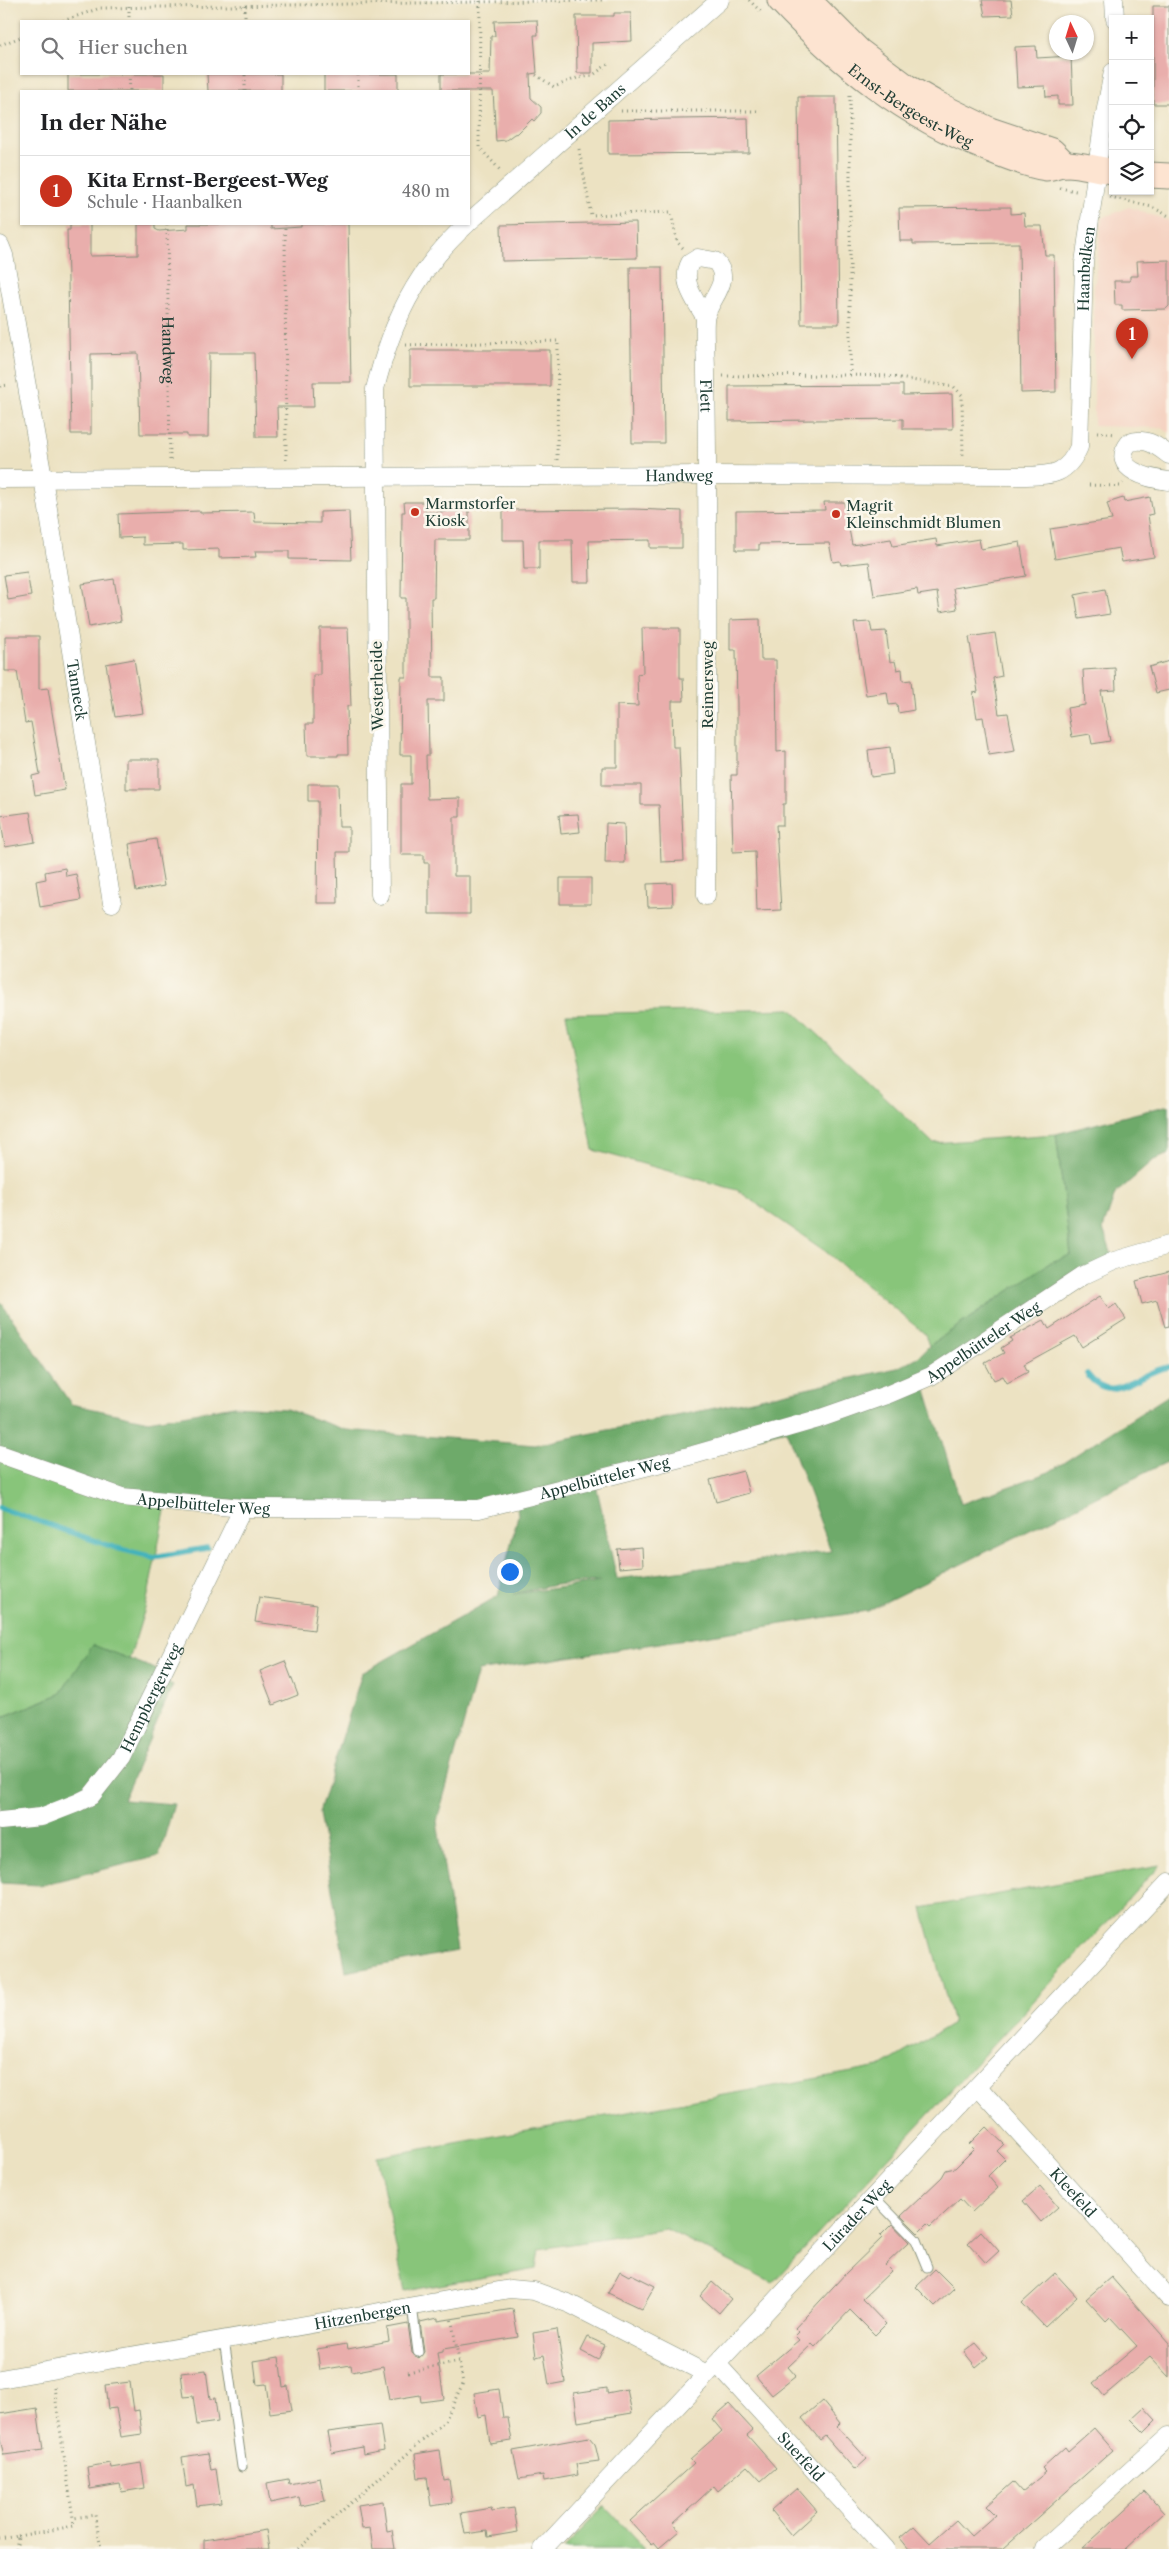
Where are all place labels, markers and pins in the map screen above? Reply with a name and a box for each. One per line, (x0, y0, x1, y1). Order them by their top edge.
pin: 1 (1116, 318, 1148, 359)
place label: Marmstorfer Kiosk (425, 494, 516, 530)
place label: Magrit Kleinschmidt Blumen (846, 496, 1002, 532)
marker: Marmstorfer Kiosk (409, 506, 421, 518)
marker: Magrit Kleinschmidt Blumen (830, 508, 842, 520)

